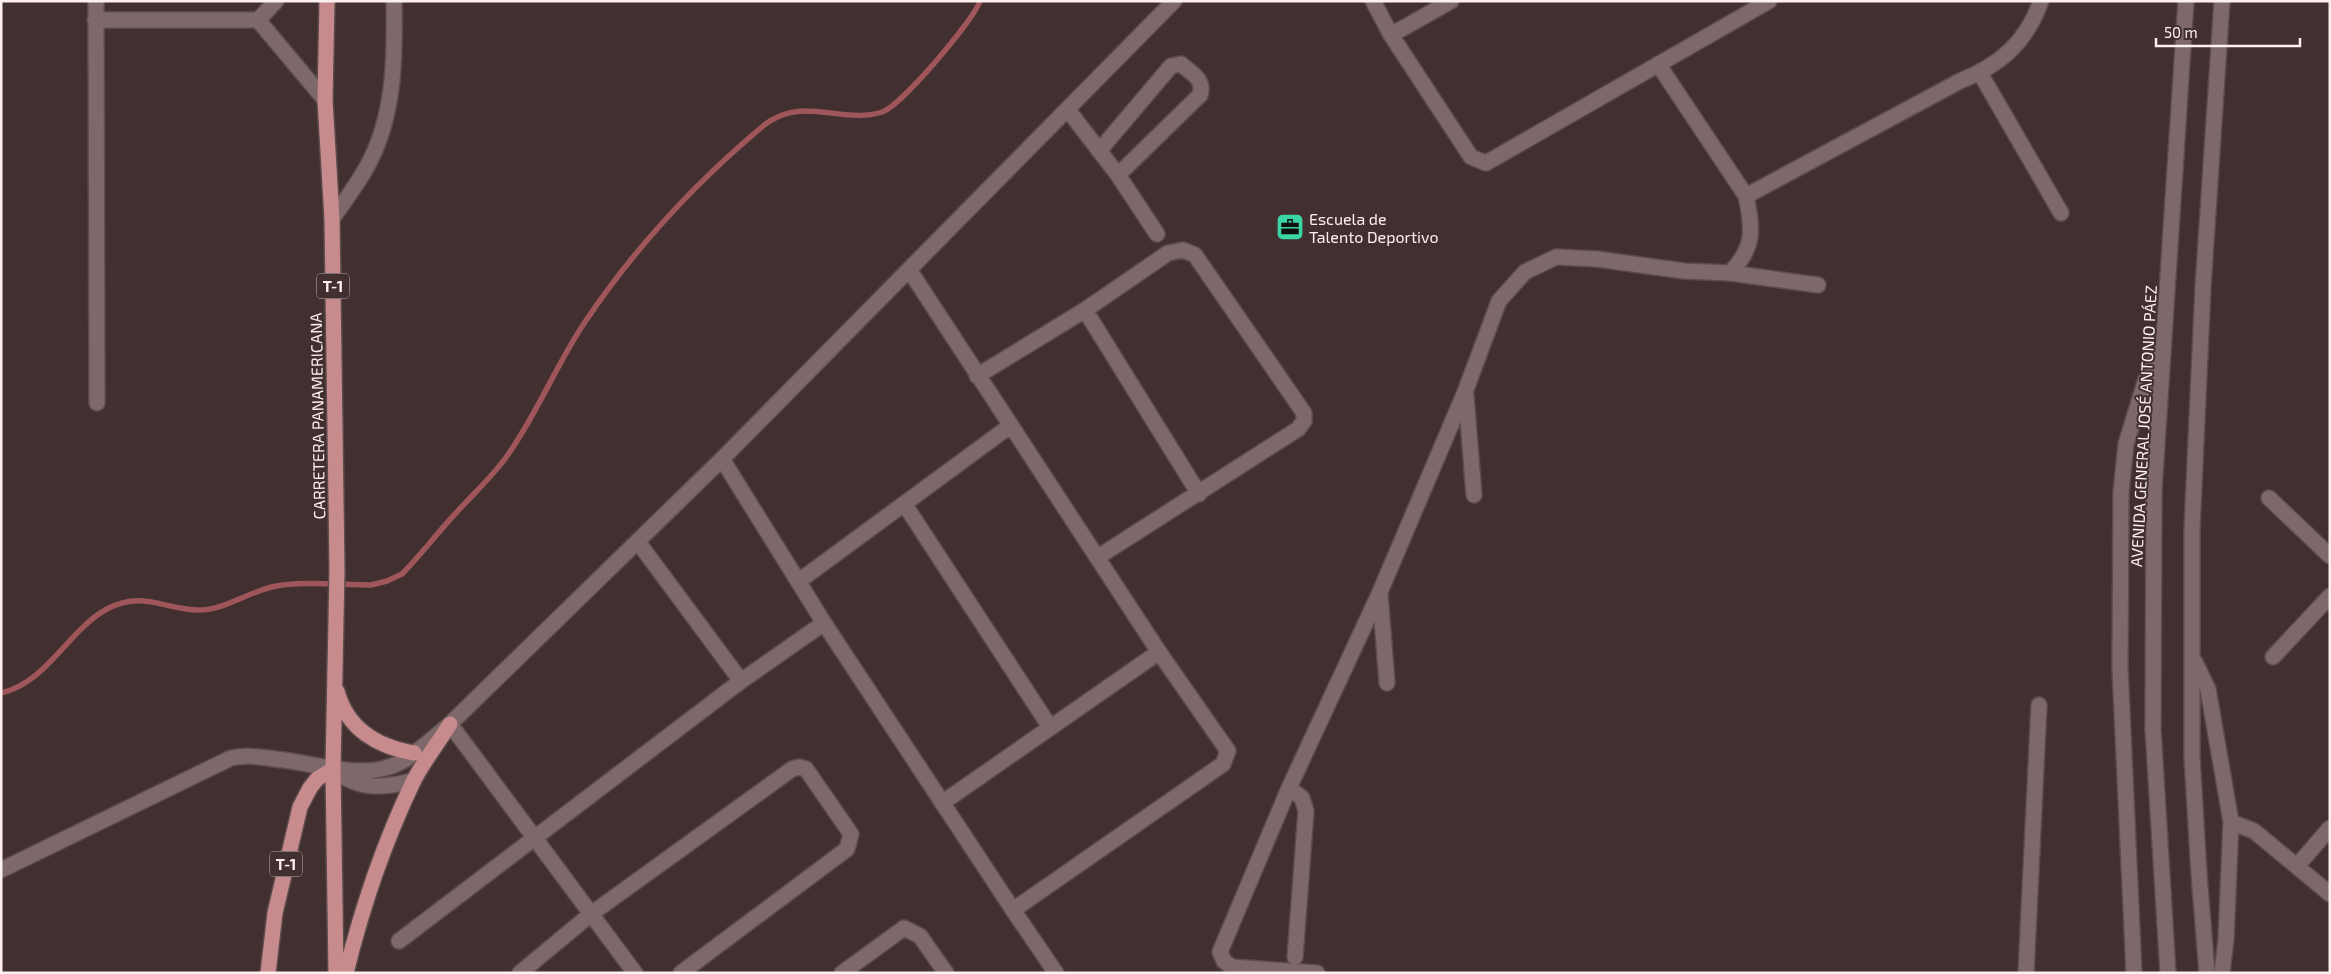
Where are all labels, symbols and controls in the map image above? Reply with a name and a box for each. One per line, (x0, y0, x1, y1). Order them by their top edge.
scale bar (2156, 15, 2300, 47)
text: 50 m (2164, 23, 2198, 41)
place label: Escuela de Talento Deportivo (1309, 209, 1439, 246)
office icon: Escuela de Talento Deportivo (1275, 212, 1305, 242)
road number: T-1 (317, 274, 349, 298)
street label: AVENIDA GENERAL JOSÉ ANTONIO PÁEZ (2126, 285, 2160, 567)
street label: CARRETERA PANAMERICANA (306, 313, 328, 519)
road number: T-1 (270, 852, 302, 876)

